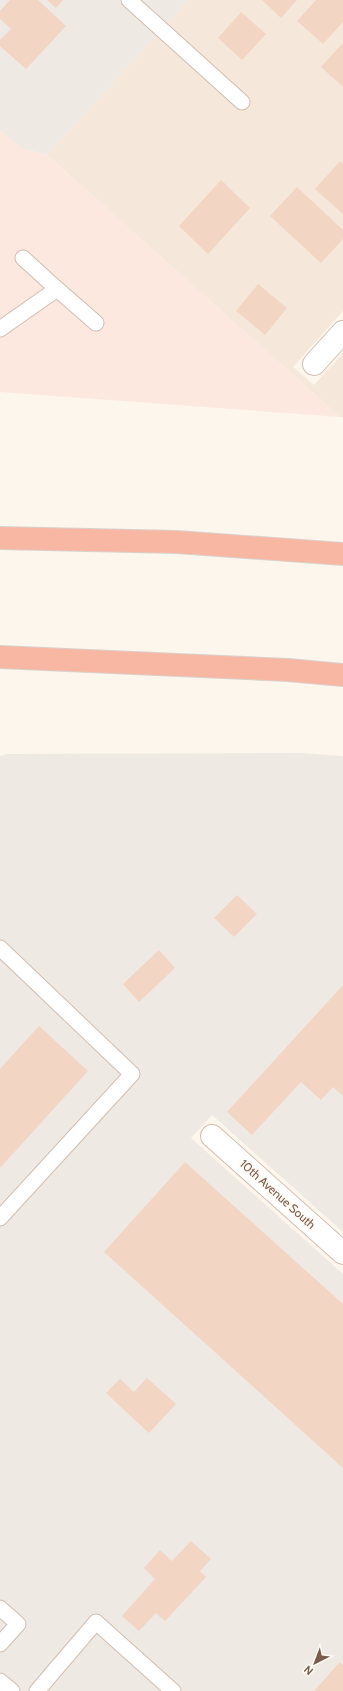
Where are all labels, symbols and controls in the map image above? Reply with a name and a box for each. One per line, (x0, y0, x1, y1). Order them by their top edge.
street label: 10th Avenue South (237, 1156, 319, 1232)
north arrow (295, 1643, 335, 1683)
text: N (301, 1663, 316, 1678)

